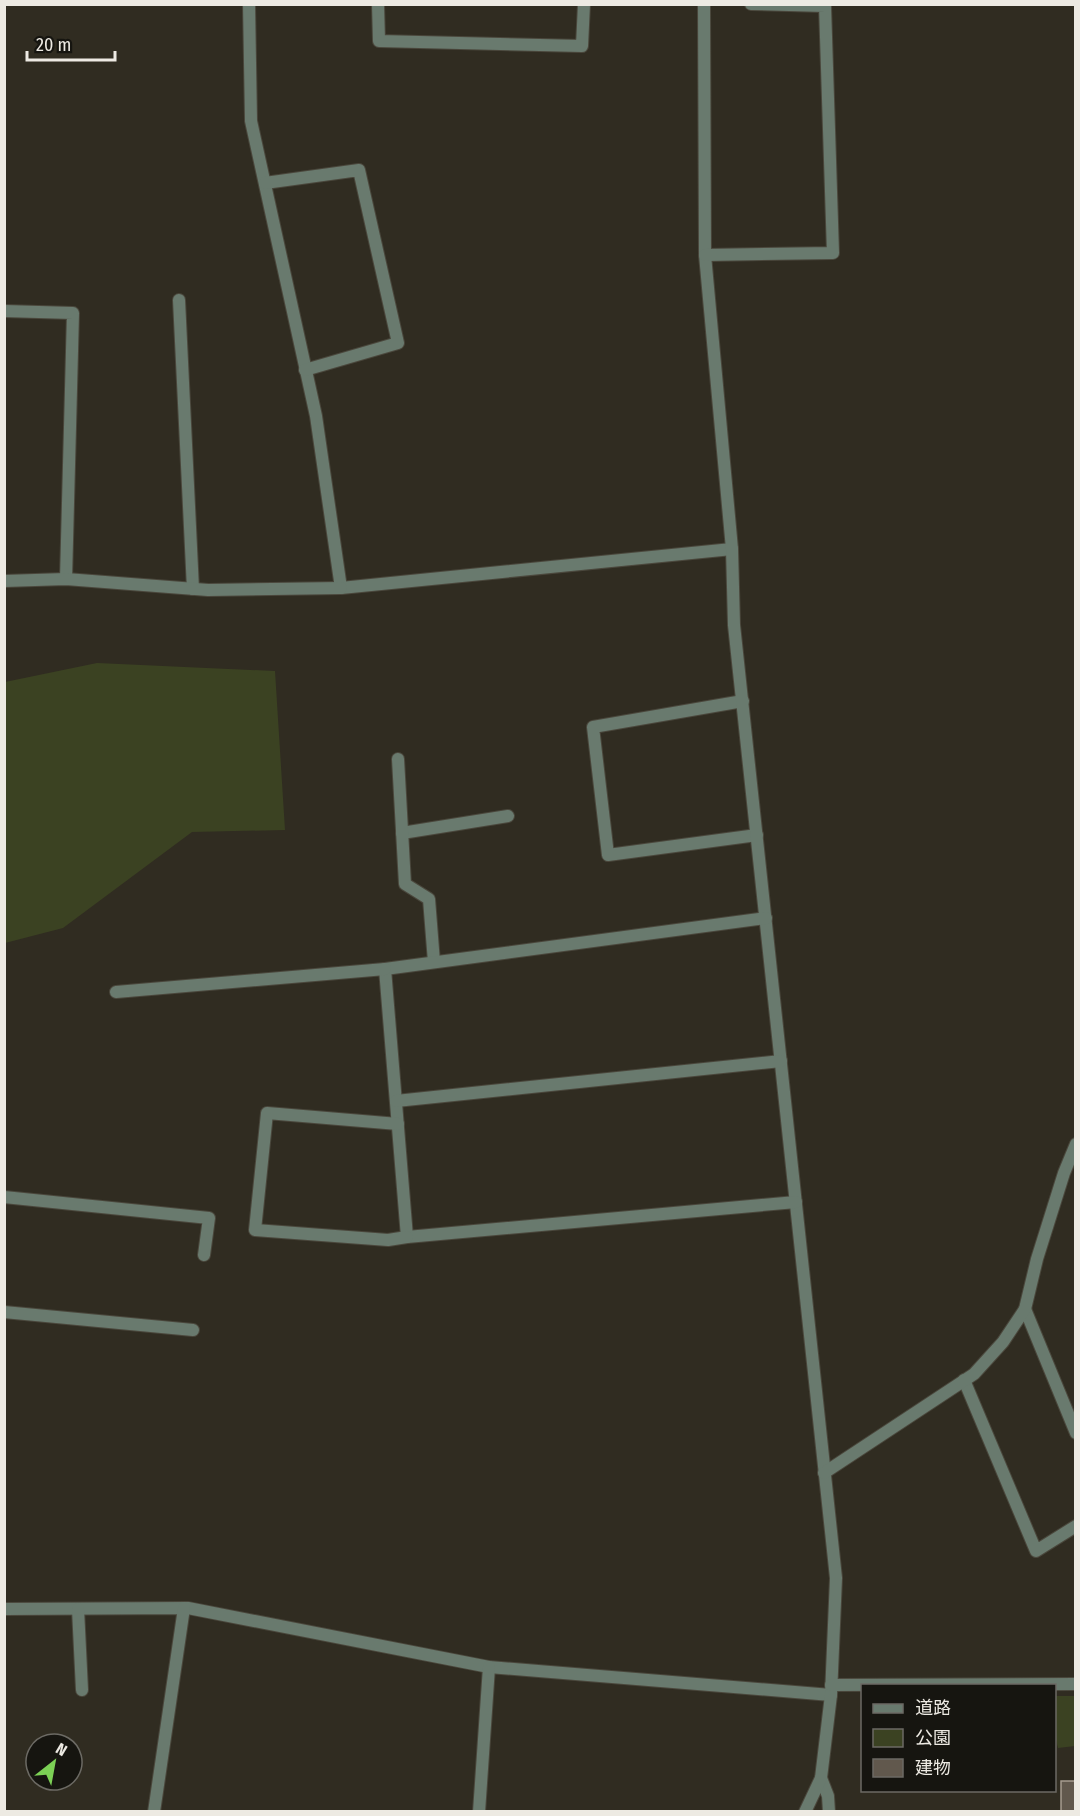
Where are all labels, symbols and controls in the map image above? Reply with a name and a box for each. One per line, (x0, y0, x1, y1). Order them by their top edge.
scale bar (27, 24, 116, 62)
text: 20 m (36, 34, 71, 56)
legend (861, 1684, 1056, 1792)
text: 道路 (915, 1697, 951, 1719)
text: 公園 (915, 1727, 951, 1749)
north arrow (24, 1732, 84, 1792)
text: N (52, 1739, 70, 1760)
text: 建物 (915, 1757, 951, 1779)

